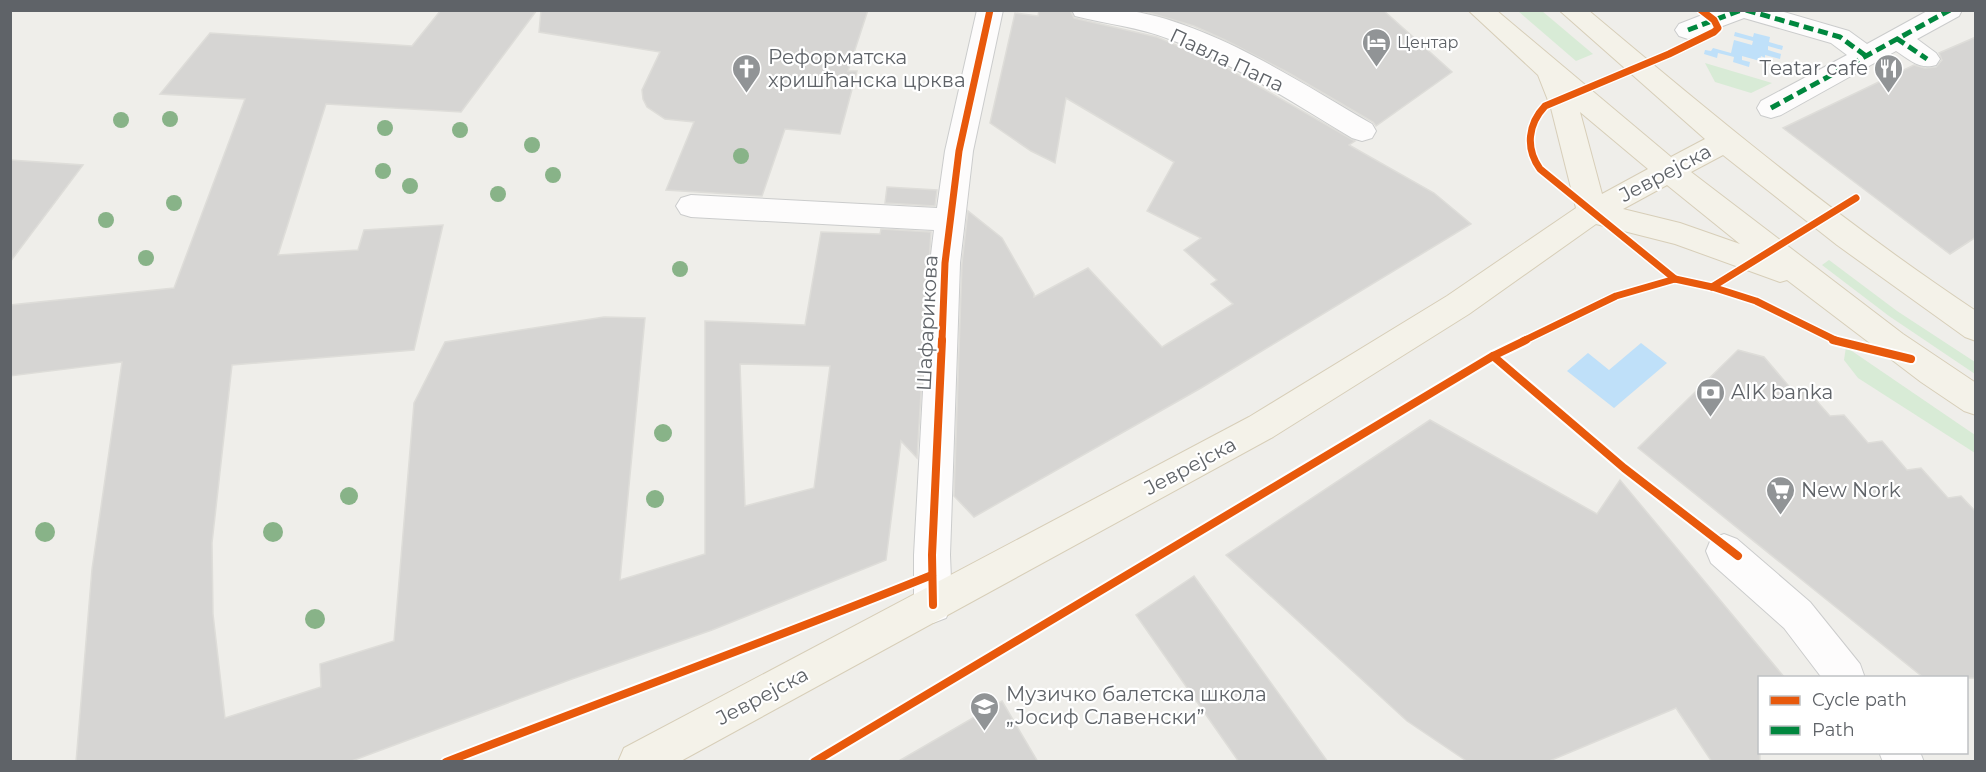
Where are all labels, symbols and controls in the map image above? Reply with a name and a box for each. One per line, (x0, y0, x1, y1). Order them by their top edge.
street label: Павла Папа (1166, 23, 1288, 97)
hotel icon: Центар (1360, 26, 1392, 68)
place label: Центар (1397, 33, 1459, 52)
place label: Реформатска хришћанска црква (768, 45, 966, 92)
church icon: Реформатска хришћанска црква (731, 52, 763, 94)
restaurant icon: Teatar cafe (1873, 52, 1905, 94)
place label: Teatar cafe (1760, 56, 1868, 80)
street label: Јеврејска (1615, 139, 1715, 207)
street label: Шафарикова (911, 254, 943, 392)
bank icon: AIK banka (1694, 376, 1726, 418)
place label: AIK banka (1731, 380, 1833, 404)
street label: Јеврејска (1140, 432, 1240, 500)
supermarket icon: New Nork (1764, 474, 1796, 516)
place label: New Nork (1801, 478, 1901, 502)
street label: Јеврејска (712, 662, 812, 730)
legend (1758, 676, 1968, 754)
place label: Музичко балетска школа „Јосиф Славенски” (1006, 682, 1267, 729)
text: Cycle path (1812, 689, 1907, 711)
school or university icon: Музичко балетска школа „Јосиф Славенски” (969, 690, 1001, 732)
text: Path (1812, 719, 1855, 741)

